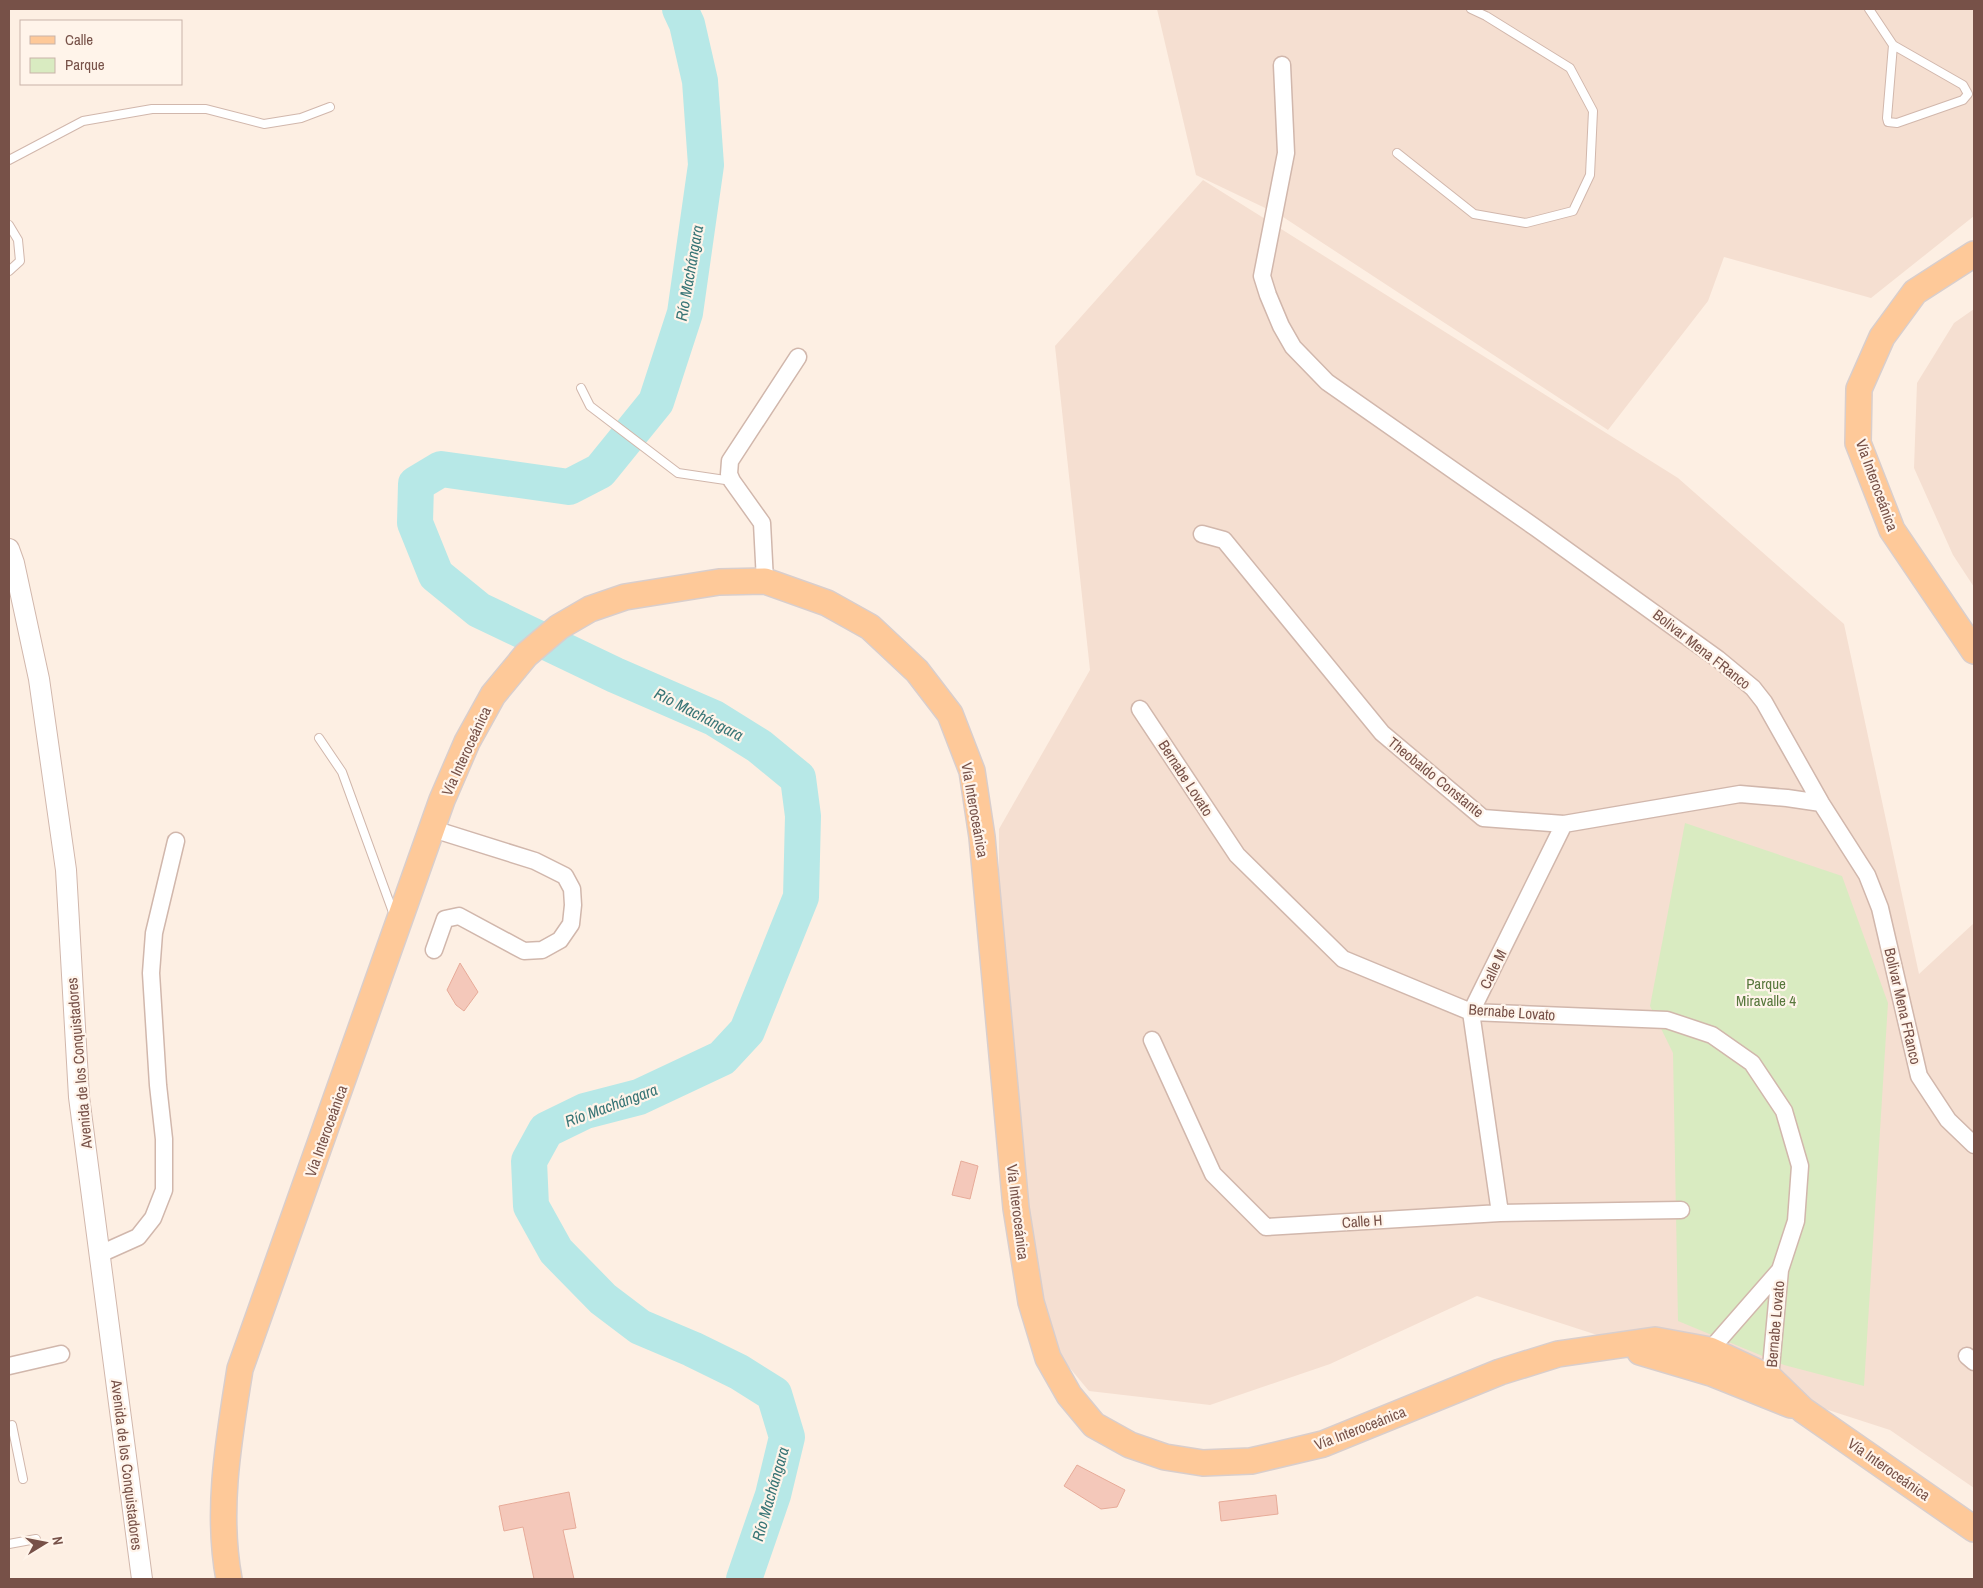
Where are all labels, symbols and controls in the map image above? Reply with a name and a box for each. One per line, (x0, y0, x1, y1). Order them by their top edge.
legend (20, 20, 182, 85)
text: Calle (65, 29, 93, 50)
text: Parque (65, 54, 105, 75)
water label: Río Machángara (670, 223, 708, 323)
street label: Vía Interoceánica (1851, 436, 1903, 534)
street label: Bolivar Mena FRanco (1649, 604, 1755, 694)
water label: Río Machángara (651, 682, 747, 746)
street label: Vía Interoceánica (436, 703, 496, 799)
street label: Theobaldo Constante (1384, 732, 1488, 822)
street label: Bernabe Lovato (1154, 736, 1219, 820)
street label: Vía Interoceánica (956, 761, 994, 859)
street label: Calle M (1474, 946, 1512, 992)
street label: Bolivar Mena FRanco (1879, 946, 1927, 1066)
park label: Parque Miravalle 4 (1736, 973, 1796, 1011)
street label: Avenida de los Conquistadores (61, 977, 97, 1150)
street label: Bernabe Lovato (1468, 998, 1556, 1026)
water label: Río Machángara (562, 1078, 660, 1132)
street label: Vía Interoceánica (300, 1082, 352, 1180)
street label: Vía Interoceánica (1002, 1163, 1034, 1261)
street label: Calle H (1341, 1209, 1383, 1233)
street label: Bernabe Lovato (1761, 1280, 1789, 1368)
street label: Avenida de los Conquistadores (106, 1378, 148, 1551)
street label: Vía Interoceánica (1311, 1401, 1409, 1455)
street label: Vía Interoceánica (1844, 1433, 1935, 1505)
water label: Río Machángara (746, 1444, 794, 1544)
north arrow (20, 1518, 70, 1568)
text: N (48, 1535, 67, 1546)

